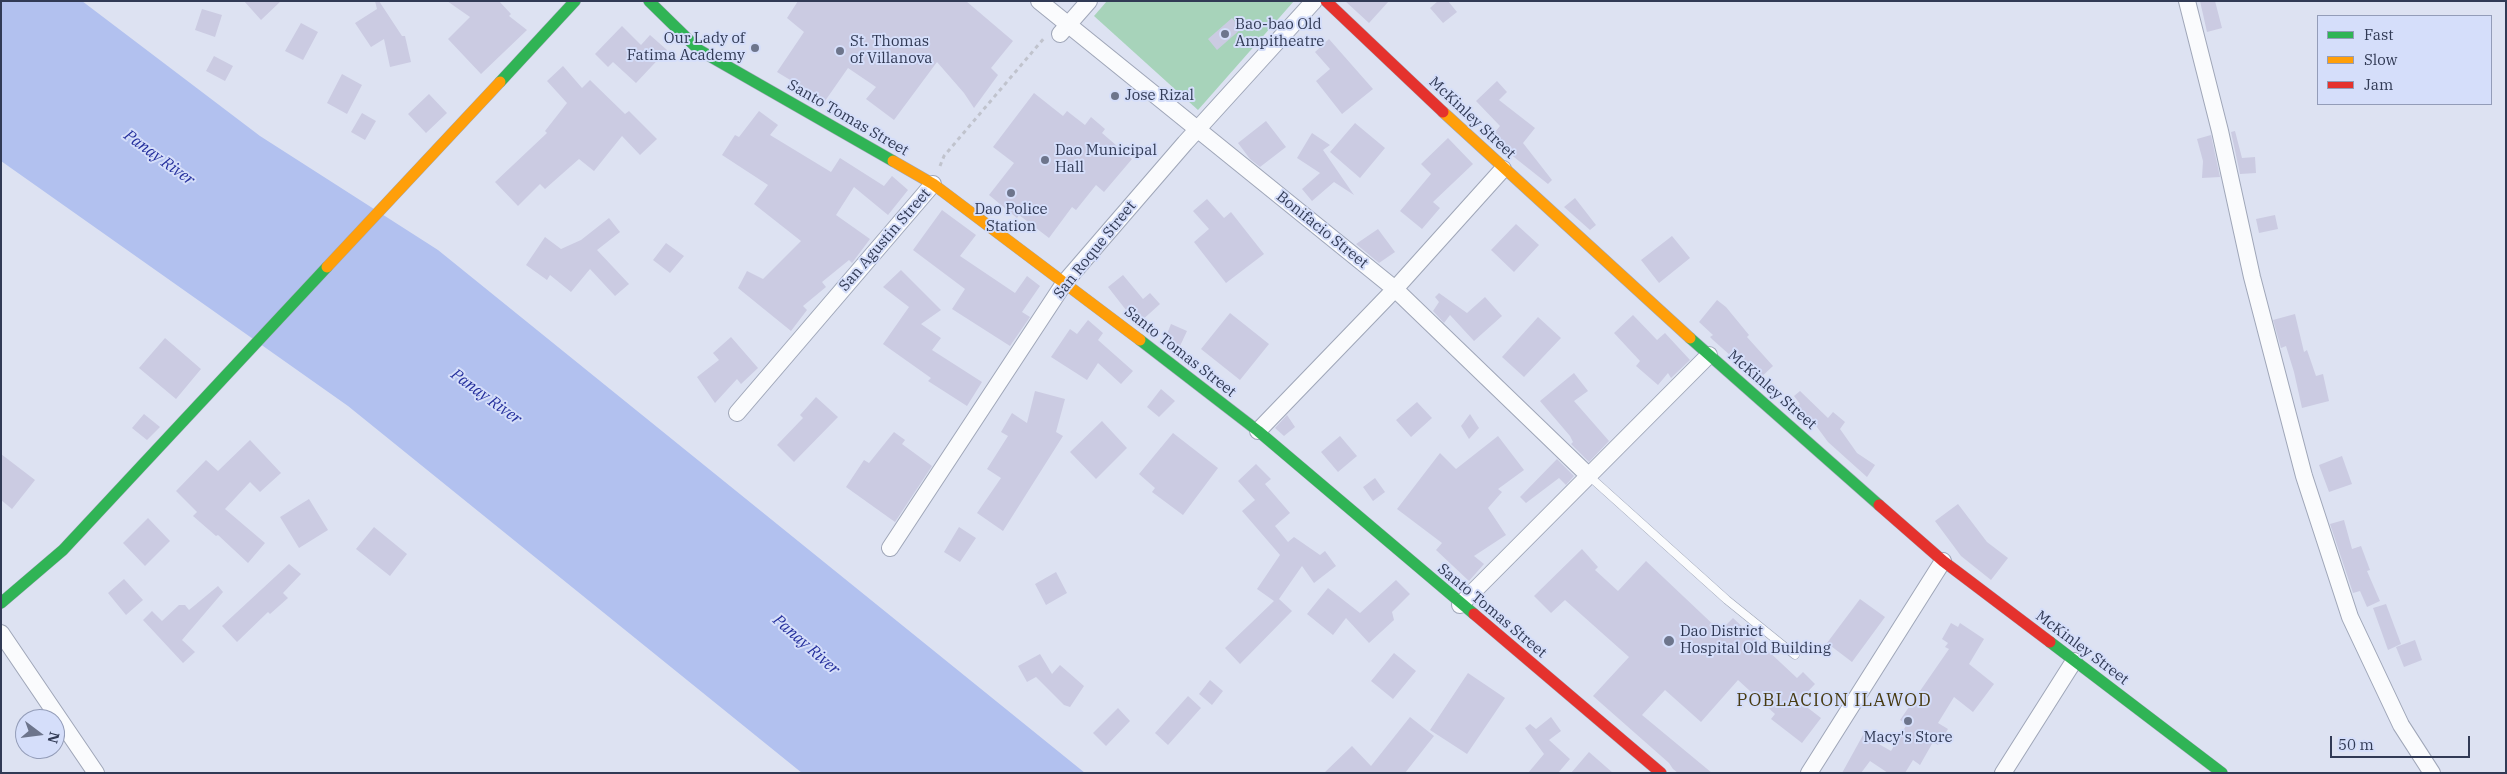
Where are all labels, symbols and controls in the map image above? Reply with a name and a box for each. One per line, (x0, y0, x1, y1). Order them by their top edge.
legend (2317, 15, 2492, 105)
place label: Bao-bao Old Ampitheatre (1235, 16, 1324, 51)
text: Fast (2364, 25, 2394, 44)
marker: Bao-bao Old Ampitheatre (1219, 28, 1231, 40)
place label: Our Lady of Fatima Academy (627, 30, 745, 65)
place label: St. Thomas of Villanova (850, 33, 932, 68)
marker: Our Lady of Fatima Academy (749, 42, 761, 54)
marker: St. Thomas of Villanova (834, 45, 846, 57)
text: Slow (2364, 50, 2397, 69)
street label: McKinley Street (1425, 73, 1519, 163)
text: Jam (2364, 75, 2393, 94)
street label: Santo Tomas Street (784, 76, 912, 160)
place label: Jose Rizal (1125, 87, 1194, 105)
marker: Jose Rizal (1109, 90, 1121, 102)
water label: Panay River (120, 126, 198, 190)
place label: Dao Municipal Hall (1055, 142, 1157, 177)
marker: Dao Municipal Hall (1039, 154, 1051, 166)
street label: San Agustin Street (835, 185, 935, 295)
marker: Dao Police Station (1005, 187, 1017, 199)
street label: Bonifacio Street (1273, 188, 1371, 272)
street label: San Roque Street (1050, 198, 1140, 302)
place label: Dao Police Station (974, 201, 1048, 236)
street label: Santo Tomas Street (1121, 303, 1239, 401)
street label: McKinley Street (1724, 347, 1820, 433)
water label: Panay River (447, 365, 525, 429)
street label: Santo Tomas Street (1434, 560, 1550, 662)
street label: McKinley Street (2032, 607, 2132, 689)
water label: Panay River (769, 611, 843, 679)
place label: Dao District Hospital Old Building (1680, 623, 1831, 658)
marker: Dao District Hospital Old Building (1662, 634, 1676, 648)
district label: POBLACION ILAWOD (1734, 690, 1934, 712)
north arrow (15, 709, 65, 759)
marker: Macy's Store (1902, 715, 1914, 727)
scale bar (2332, 726, 2472, 758)
place label: Macy's Store (1864, 729, 1952, 747)
text: N (43, 730, 64, 745)
text: 50 m (2338, 735, 2374, 754)

